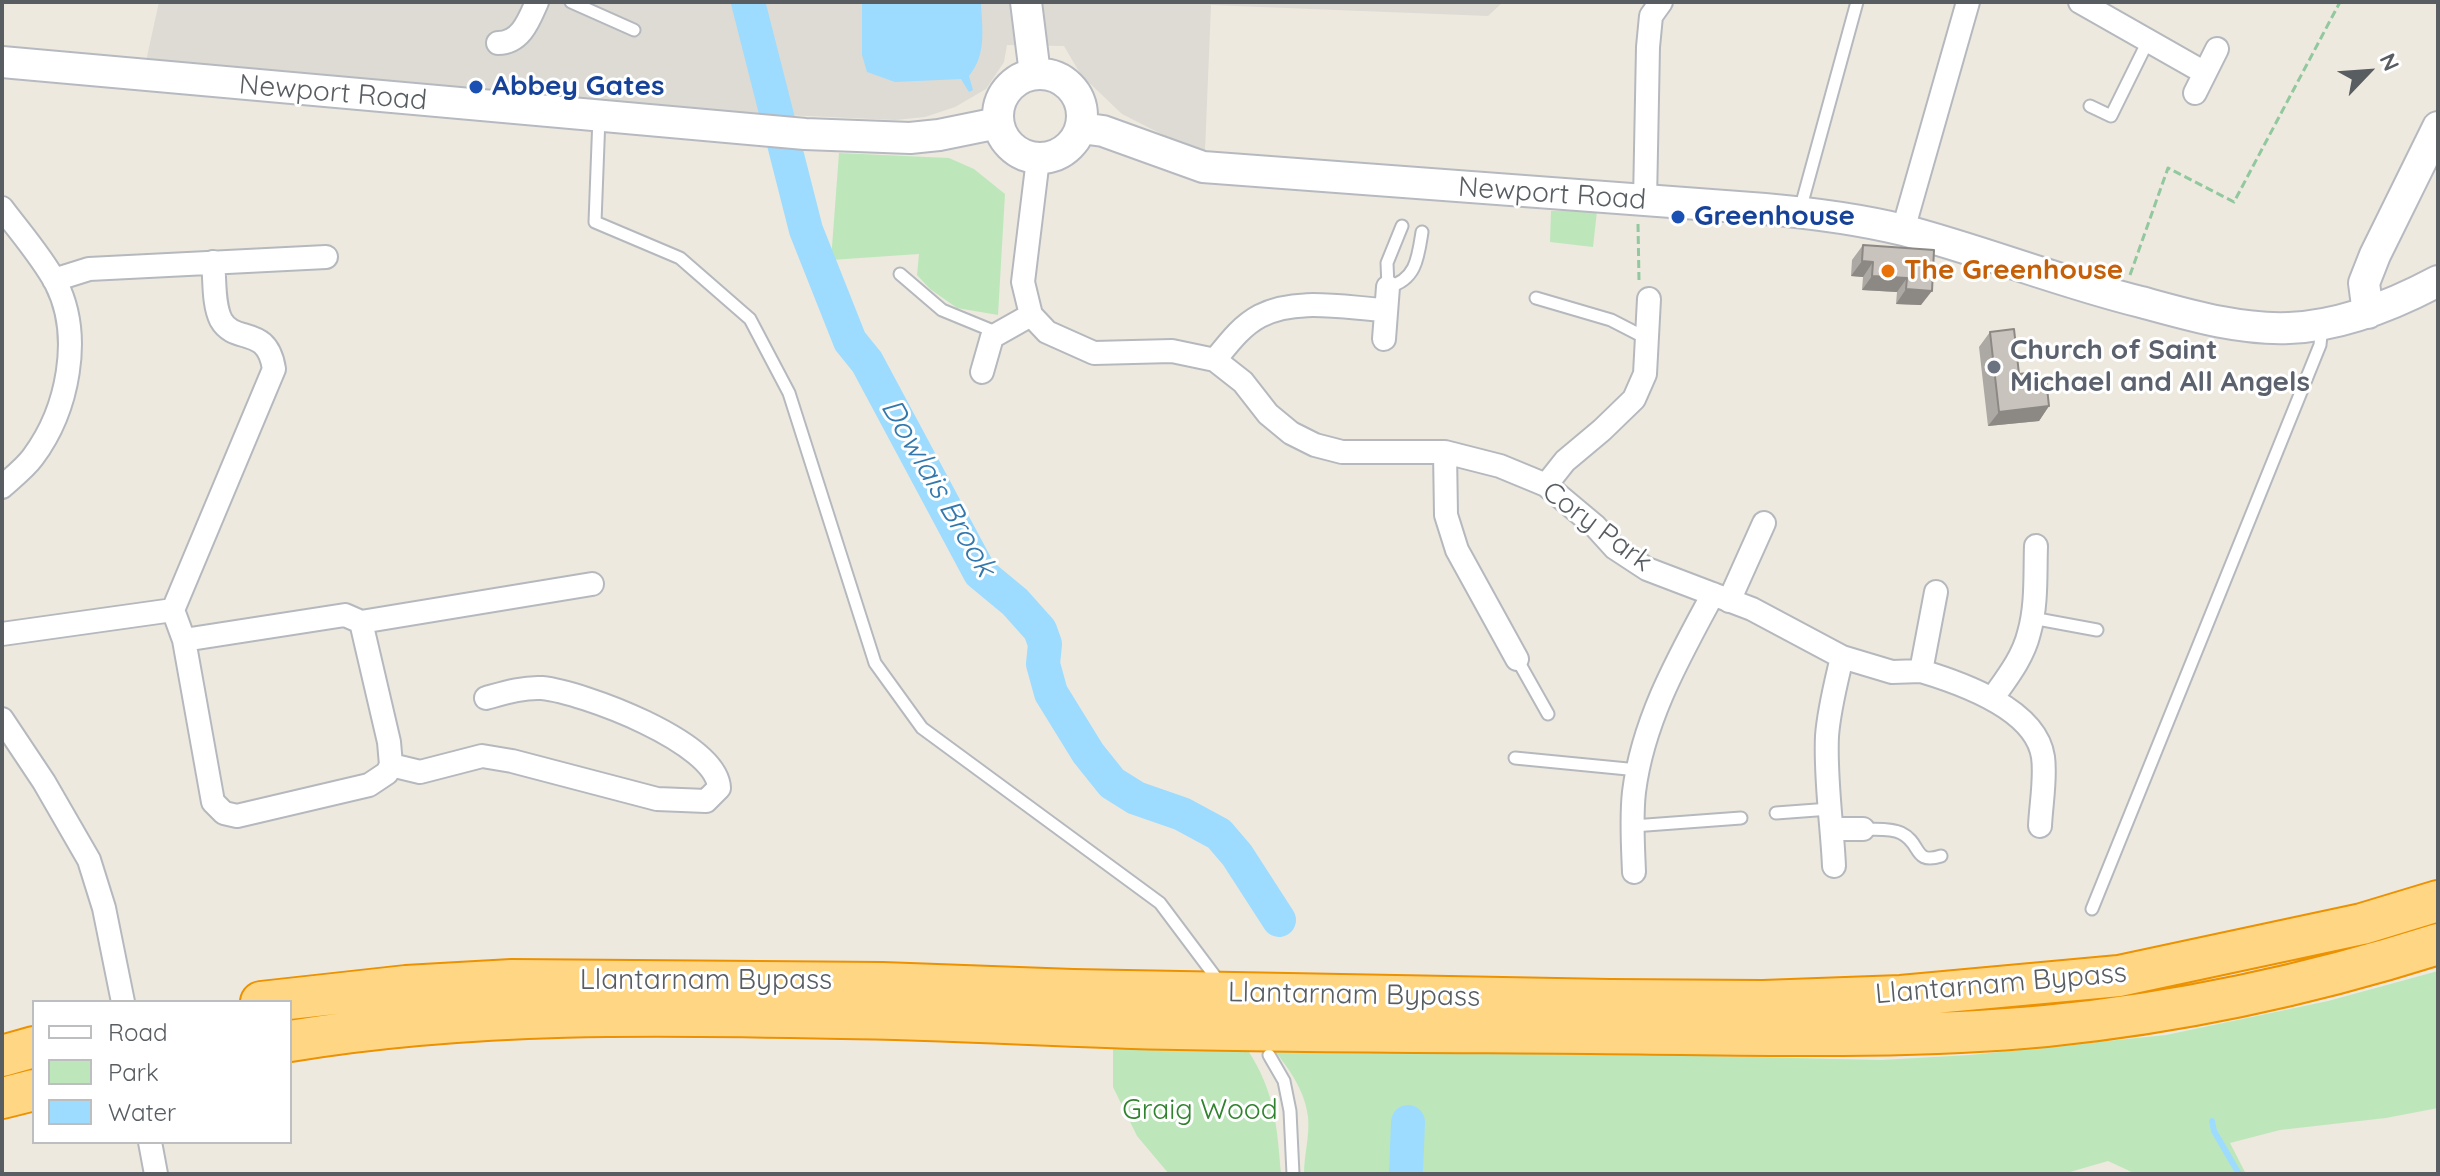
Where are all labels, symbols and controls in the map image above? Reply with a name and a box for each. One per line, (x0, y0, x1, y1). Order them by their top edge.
north arrow (2328, 32, 2408, 112)
text: N (2374, 49, 2406, 75)
street label: Newport Road (238, 68, 428, 118)
place label: Abbey Gates (492, 70, 665, 104)
marker: Abbey Gates (467, 78, 485, 96)
street label: Newport Road (1457, 171, 1647, 217)
place label: Greenhouse (1694, 200, 1855, 234)
marker: Greenhouse (1669, 208, 1687, 226)
place label: The Greenhouse (1904, 254, 2123, 288)
marker: The Greenhouse (1879, 262, 1897, 280)
place label: Church of Saint Michael and All Angels (2010, 334, 2310, 400)
marker: Church of Saint Michael and All Angels (1985, 358, 2003, 376)
water label: Dowlais Brook (873, 393, 1003, 583)
street label: Cory Park (1535, 475, 1659, 579)
street label: Llantarnam Bypass (1874, 956, 2128, 1012)
street label: Llantarnam Bypass (580, 964, 832, 998)
street label: Llantarnam Bypass (1228, 976, 1480, 1014)
legend (32, 1000, 292, 1144)
text: Road (108, 1017, 168, 1047)
text: Park (108, 1057, 159, 1087)
park label: Graig Wood (1122, 1094, 1278, 1128)
text: Water (108, 1097, 176, 1127)

